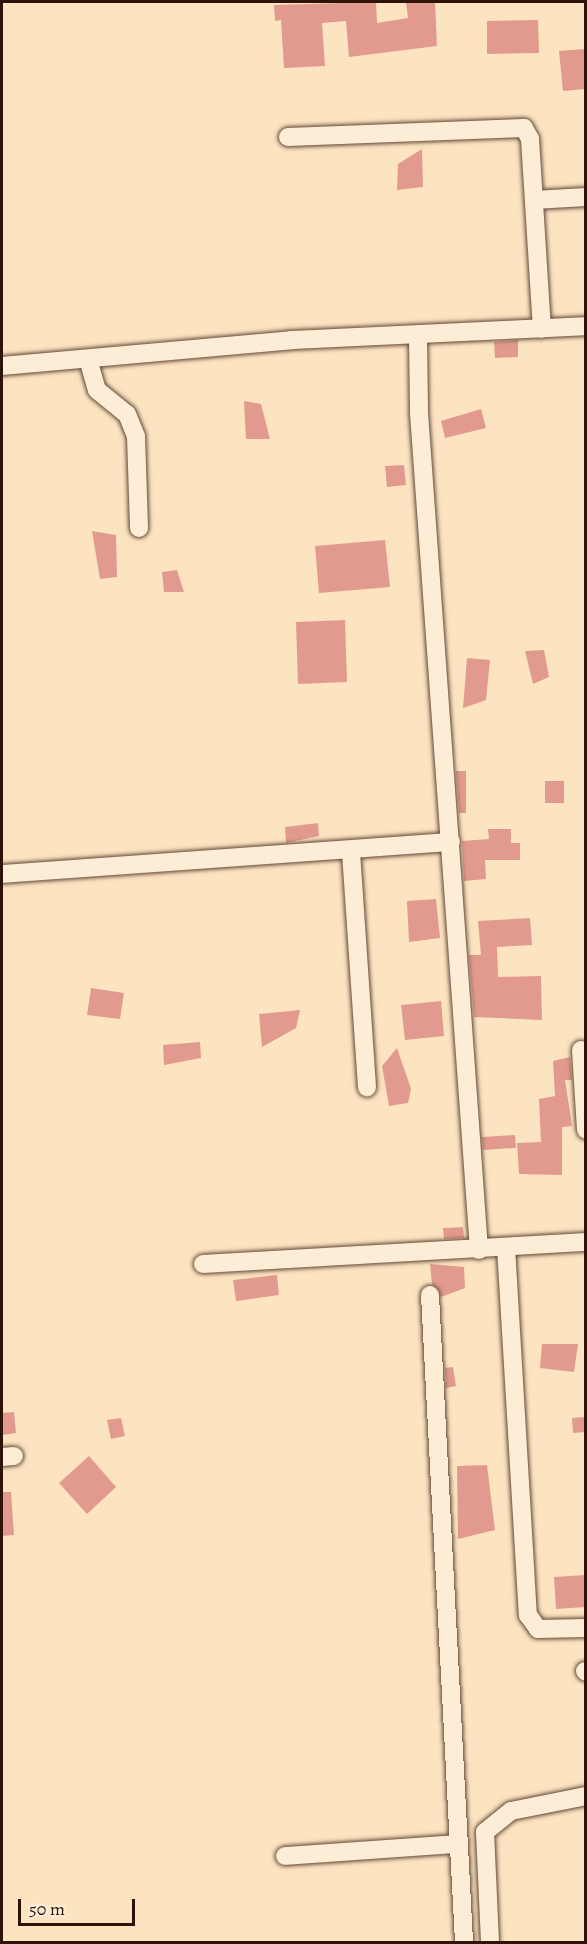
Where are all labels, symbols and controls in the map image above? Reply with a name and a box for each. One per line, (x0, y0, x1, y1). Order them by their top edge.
scale bar (21, 1887, 138, 1925)
text: 50 m (29, 1897, 65, 1921)

